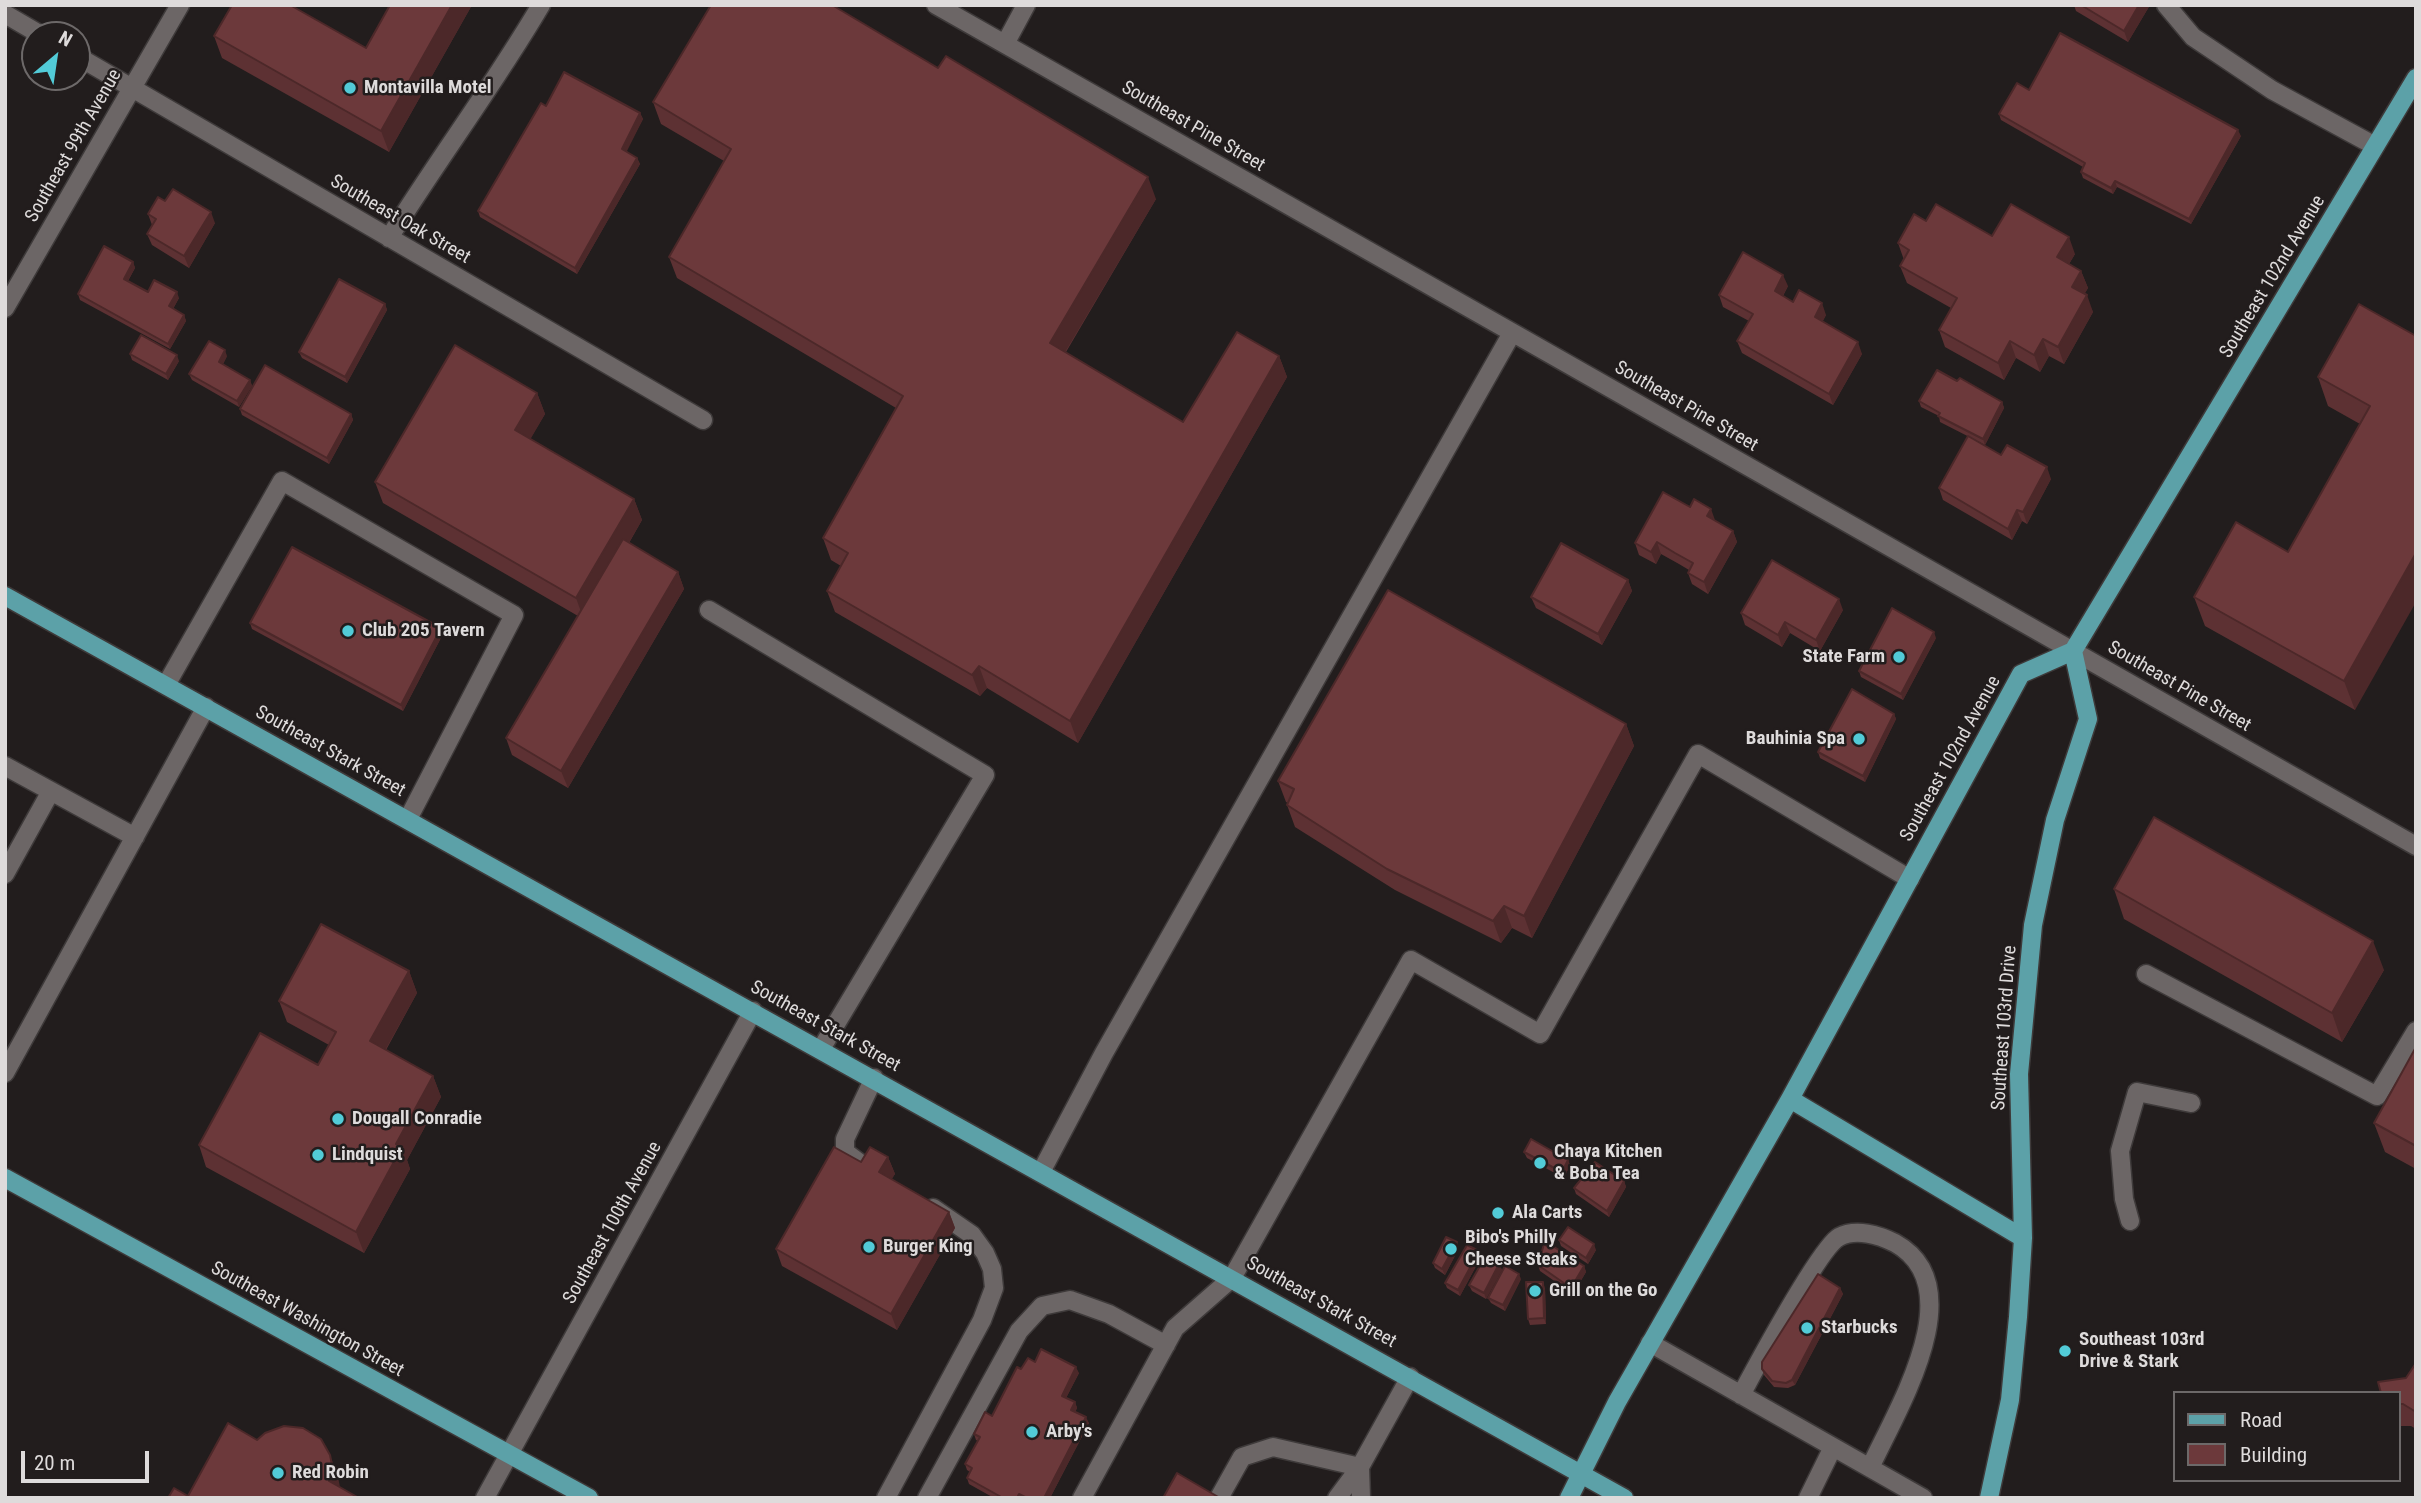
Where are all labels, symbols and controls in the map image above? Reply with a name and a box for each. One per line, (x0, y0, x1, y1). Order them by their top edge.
north arrow (21, 21, 91, 91)
text: N (55, 26, 76, 52)
street label: Southeast 99th Avenue (21, 66, 127, 226)
place label: Montavilla Motel (364, 77, 492, 99)
street label: Southeast Pine Street (1117, 77, 1269, 177)
marker: Montavilla Motel (342, 80, 358, 96)
street label: Southeast Oak Street (326, 171, 474, 269)
street label: Southeast 102nd Avenue (2215, 191, 2331, 363)
street label: Southeast Pine Street (1610, 357, 1762, 457)
place label: Club 205 Tavern (362, 620, 485, 642)
marker: Club 205 Tavern (340, 623, 356, 639)
street label: Southeast Pine Street (2103, 637, 2255, 737)
place label: State Farm (1803, 646, 1885, 668)
marker: State Farm (1891, 649, 1907, 665)
street label: Southeast 102nd Avenue (1896, 672, 2006, 846)
street label: Southeast Stark Street (251, 701, 409, 803)
place label: Bauhinia Spa (1746, 728, 1845, 750)
marker: Bauhinia Spa (1851, 731, 1867, 747)
street label: Southeast 103rd Drive (1988, 945, 2022, 1111)
street label: Southeast Stark Street (746, 976, 904, 1078)
place label: Dougall Conradie (352, 1108, 482, 1130)
marker: Dougall Conradie (330, 1111, 346, 1127)
street label: Southeast 100th Avenue (559, 1138, 667, 1308)
place label: Chaya Kitchen & Boba Tea (1554, 1141, 1662, 1185)
place label: Lindquist (332, 1144, 403, 1166)
marker: Lindquist (310, 1147, 326, 1163)
marker: Chaya Kitchen & Boba Tea (1532, 1155, 1548, 1171)
place label: Ala Carts (1512, 1202, 1582, 1224)
marker: Ala Carts (1490, 1205, 1506, 1221)
place label: Bibo's Philly Cheese Steaks (1465, 1227, 1577, 1271)
place label: Burger King (883, 1236, 973, 1258)
marker: Burger King (861, 1239, 877, 1255)
marker: Bibo's Philly Cheese Steaks (1443, 1241, 1459, 1257)
street label: Southeast Stark Street (1242, 1252, 1400, 1354)
street label: Southeast Washington Street (207, 1257, 407, 1383)
place label: Grill on the Go (1549, 1280, 1658, 1302)
marker: Grill on the Go (1527, 1283, 1543, 1299)
place label: Starbucks (1821, 1317, 1898, 1339)
marker: Starbucks (1799, 1320, 1815, 1336)
place label: Southeast 103rd Drive & Stark (2079, 1329, 2204, 1373)
marker: Southeast 103rd Drive & Stark (2057, 1343, 2073, 1359)
legend (2172, 1391, 2400, 1482)
text: Road (2240, 1408, 2282, 1432)
place label: Arby's (1046, 1421, 1092, 1443)
marker: Arby's (1024, 1424, 1040, 1440)
scale bar (24, 1436, 152, 1480)
text: Building (2240, 1443, 2307, 1467)
text: 20 m (34, 1451, 75, 1475)
place label: Red Robin (292, 1462, 369, 1484)
marker: Red Robin (270, 1465, 286, 1481)

